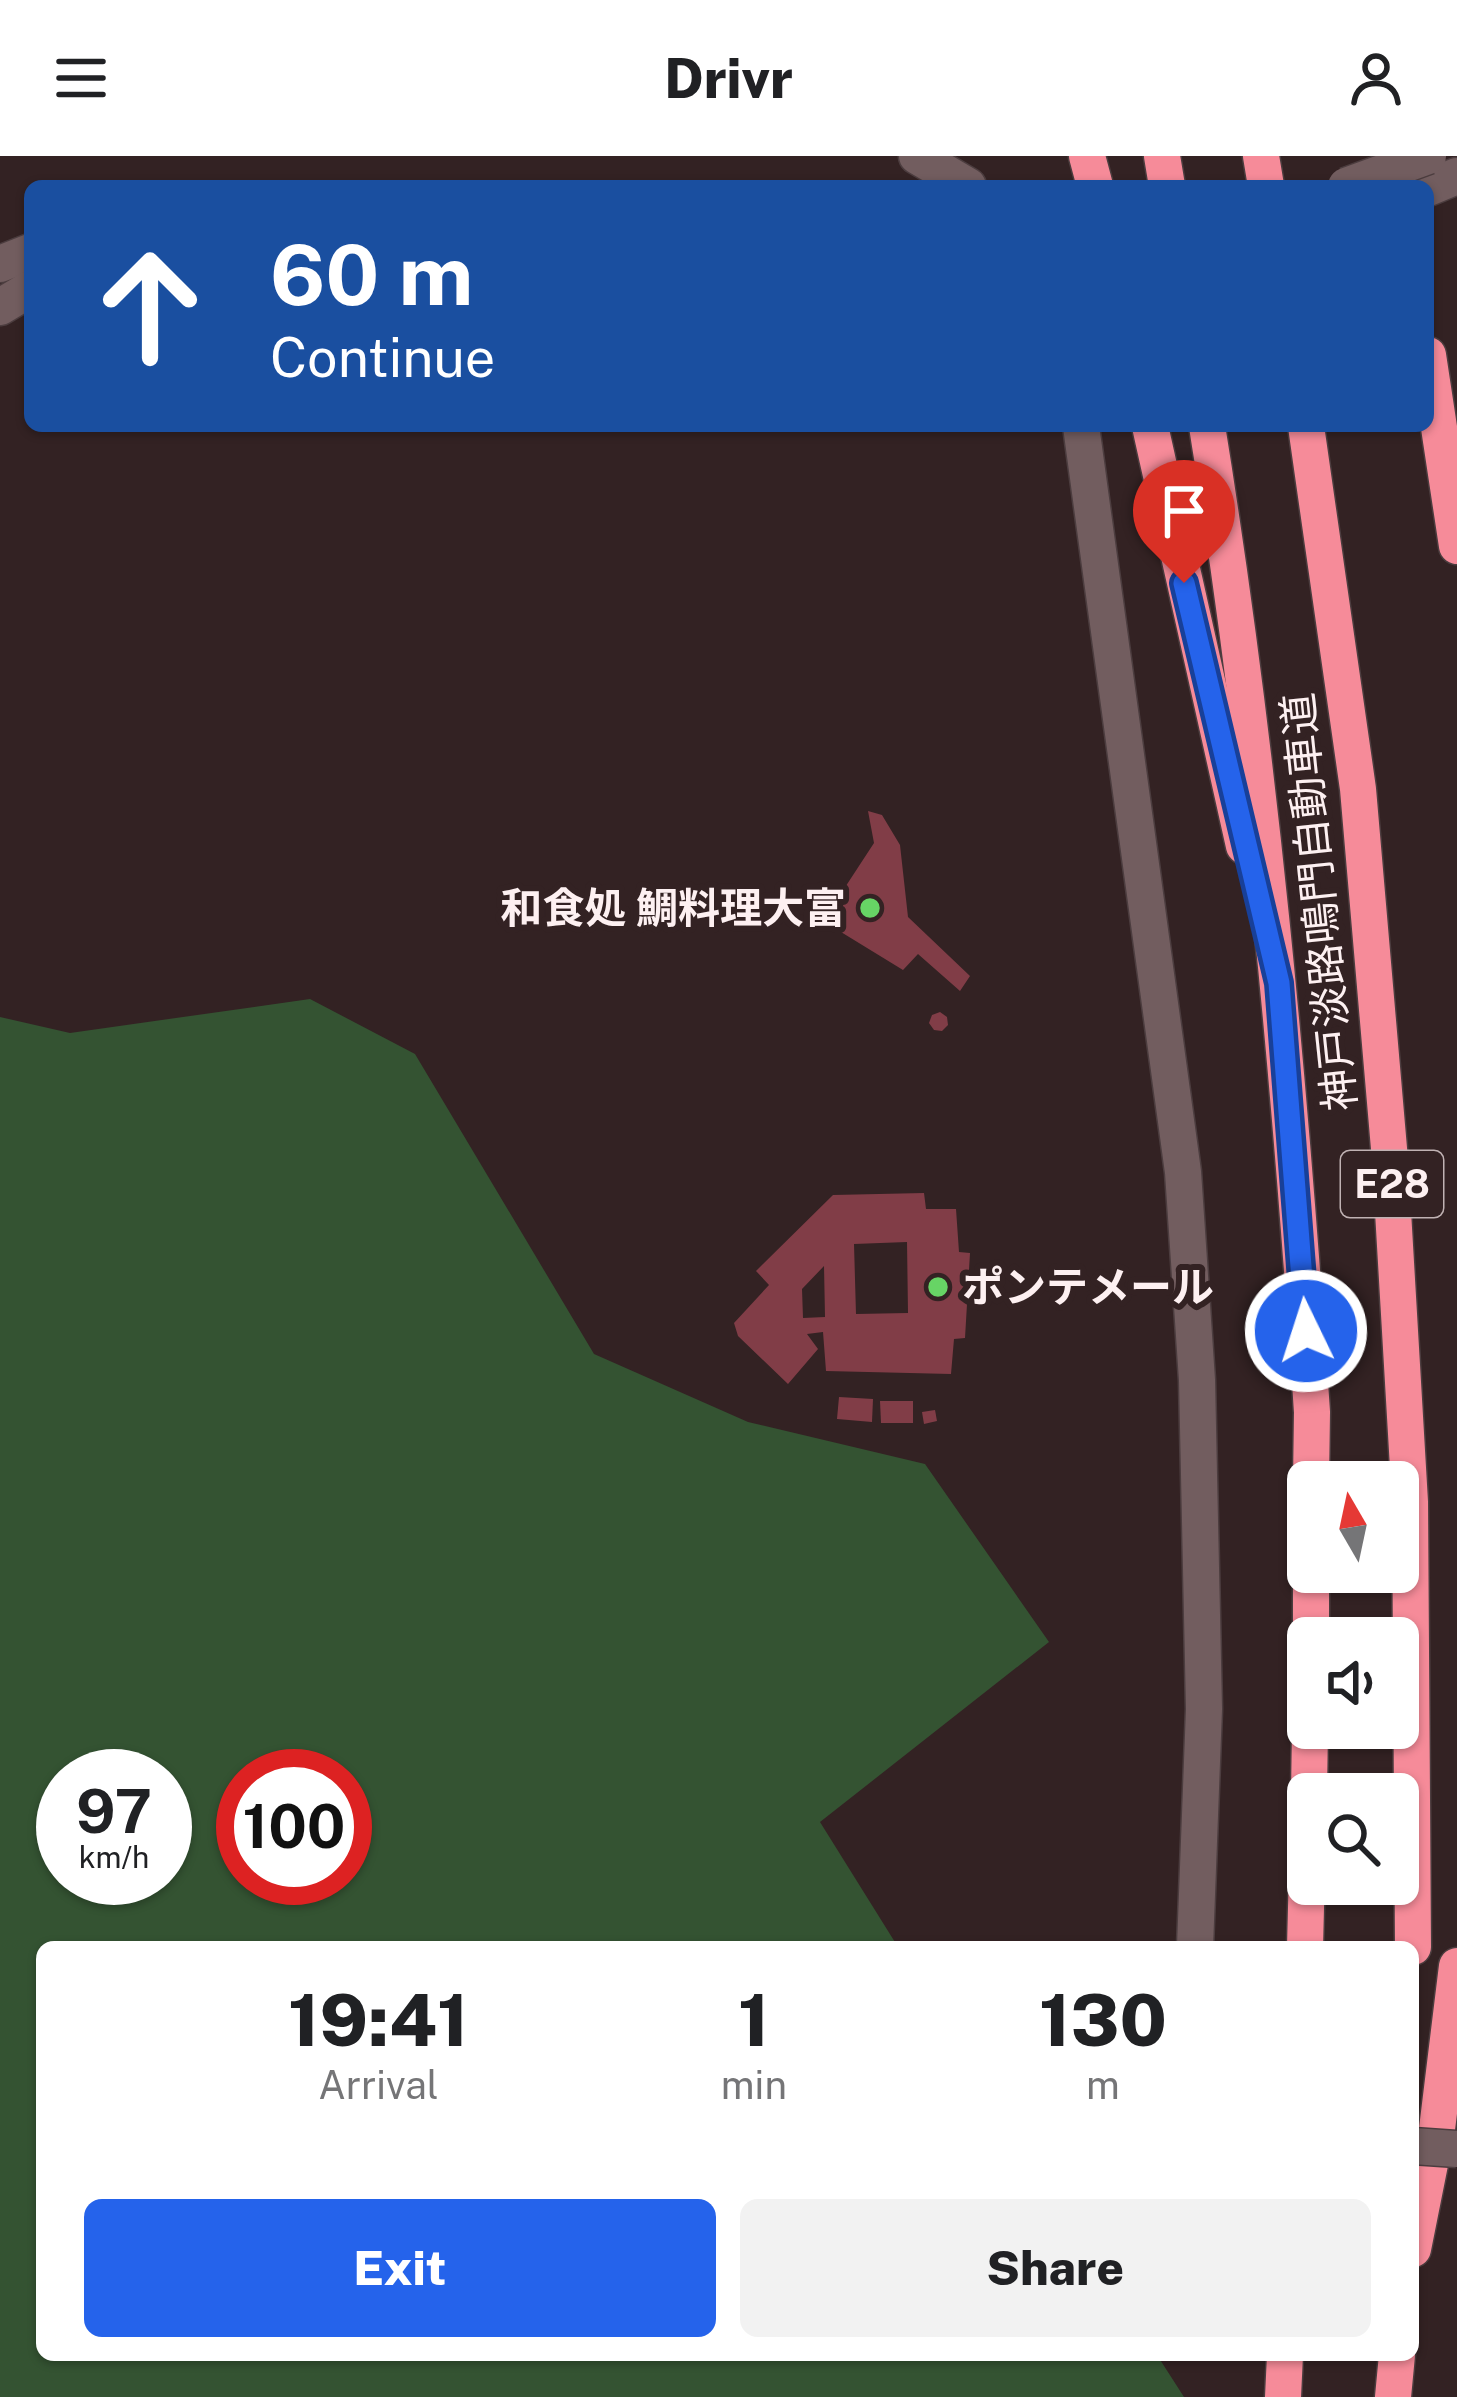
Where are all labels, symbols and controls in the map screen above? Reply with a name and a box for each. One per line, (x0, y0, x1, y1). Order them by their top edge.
icon: menu (48, 45, 114, 111)
icon: person (1343, 45, 1409, 111)
text: Drivr (664, 47, 793, 110)
text: 60 m (270, 225, 474, 324)
icon: ahead (72, 228, 228, 384)
text: Continue (270, 326, 495, 389)
pin (1133, 460, 1235, 583)
icon: arrive (1151, 478, 1217, 544)
street label: 神戸淡路鳴門自動車道 (1272, 691, 1365, 1113)
place label: 和食処 鯛料理大富 (501, 883, 846, 932)
marker: 和食処 鯛料理大富 (857, 895, 883, 921)
road number: E28 (1341, 1151, 1443, 1217)
place label: ポンテメール (962, 1262, 1214, 1311)
position arrow (1243, 1268, 1369, 1394)
marker: ポンテメール (925, 1274, 951, 1300)
north arrow (1287, 1461, 1419, 1593)
map controls (1287, 1461, 1419, 1905)
button: sound (1287, 1617, 1419, 1749)
speed limit sign: 100 (216, 1749, 372, 1905)
button: search (1287, 1773, 1419, 1905)
text: 97 (76, 1776, 152, 1847)
text: km/h (79, 1839, 149, 1875)
text: 19:41 (288, 1978, 469, 2062)
text: 1 (738, 1978, 770, 2062)
text: 130 (1039, 1978, 1167, 2062)
text: Arrival (318, 2062, 439, 2108)
text: min (721, 2062, 787, 2108)
text: m (1086, 2062, 1120, 2108)
button: Exit (84, 2199, 716, 2337)
button: Share (740, 2199, 1371, 2337)

